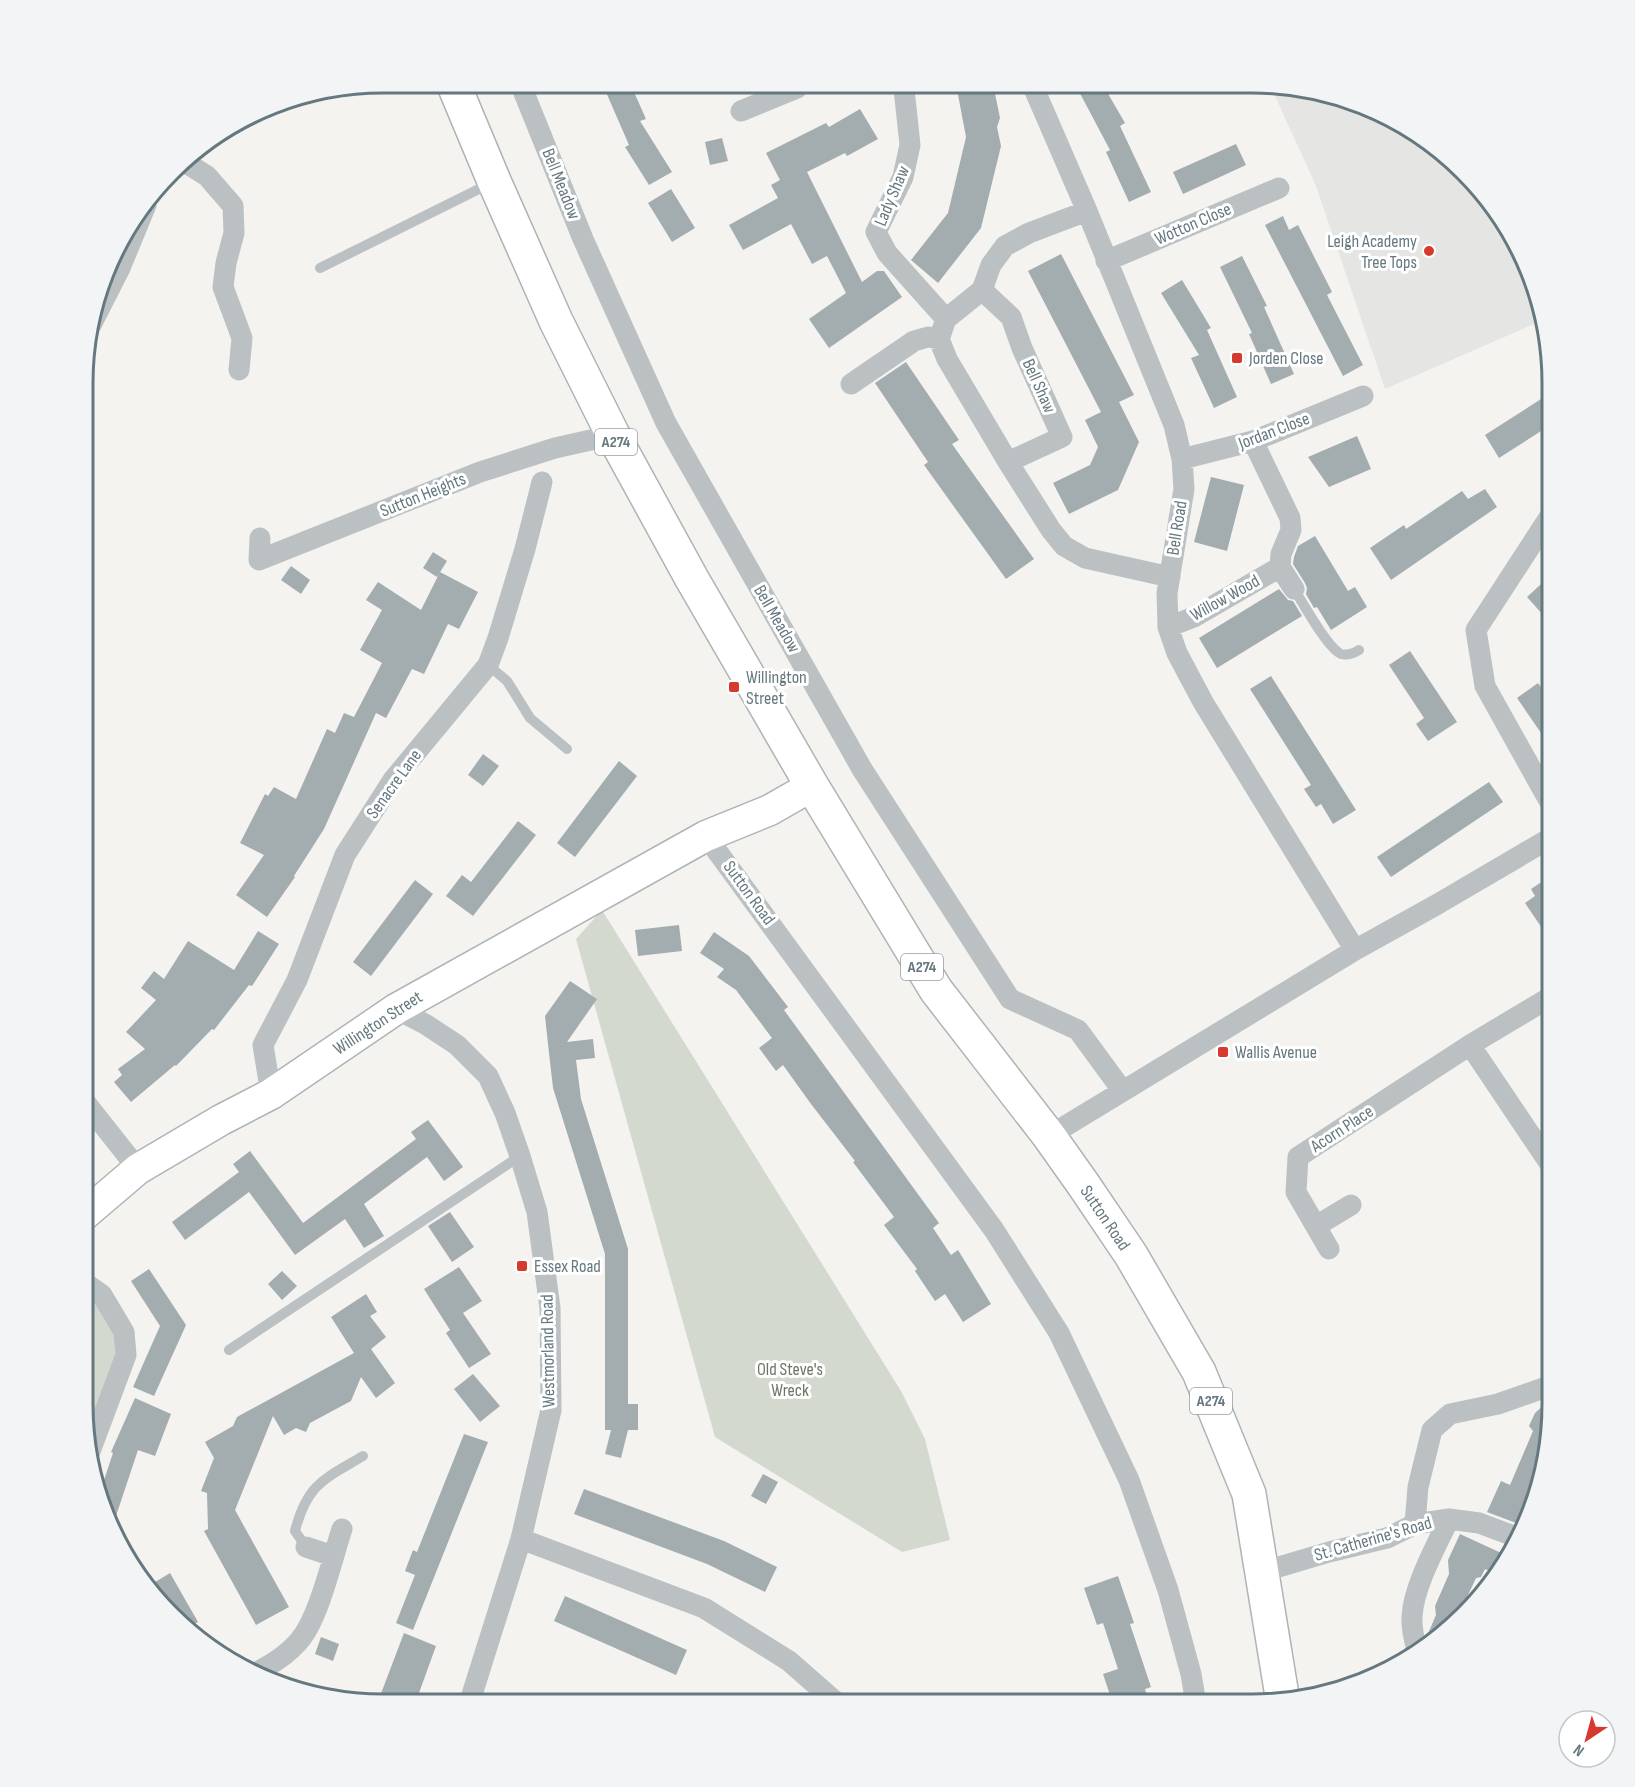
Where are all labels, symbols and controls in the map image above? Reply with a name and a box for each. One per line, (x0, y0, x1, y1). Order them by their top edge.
street label: Bell Meadow (537, 145, 585, 223)
street label: Lady Shaw (870, 163, 914, 229)
street label: Wotton Close (1152, 199, 1234, 249)
place label: Leigh Academy Tree Tops (1327, 231, 1417, 273)
marker: Leigh Academy Tree Tops (1422, 244, 1436, 258)
place label: Jorden Close (1248, 348, 1324, 369)
marker: Jorden Close (1230, 351, 1244, 365)
street label: Bell Shaw (1018, 356, 1060, 416)
street label: Jordan Close (1235, 408, 1312, 454)
road number: A274 (595, 429, 637, 455)
street label: Sutton Heights (377, 468, 469, 522)
street label: Bell Road (1162, 499, 1192, 557)
street label: Willow Wood (1187, 570, 1263, 626)
street label: Bell Meadow (749, 581, 805, 657)
place label: Willington Street (746, 667, 807, 709)
marker: Willington Street (727, 680, 741, 694)
street label: Senacre Lane (362, 745, 426, 823)
street label: Sutton Road (719, 857, 779, 929)
road number: A274 (901, 954, 943, 980)
street label: Willington Street (330, 986, 427, 1059)
place label: Wallis Avenue (1235, 1042, 1317, 1063)
marker: Wallis Avenue (1216, 1045, 1230, 1059)
street label: Acorn Place (1306, 1101, 1377, 1158)
street label: Sutton Road (1076, 1181, 1134, 1255)
place label: Essex Road (534, 1256, 601, 1277)
marker: Essex Road (515, 1259, 529, 1273)
street label: Westmorland Road (537, 1294, 559, 1408)
park label: Old Steve's Wreck (757, 1359, 823, 1401)
road number: A274 (1190, 1388, 1232, 1414)
street label: St. Catherine's Road (1312, 1512, 1434, 1566)
north arrow (1557, 1709, 1617, 1769)
text: N (1570, 1740, 1588, 1760)

